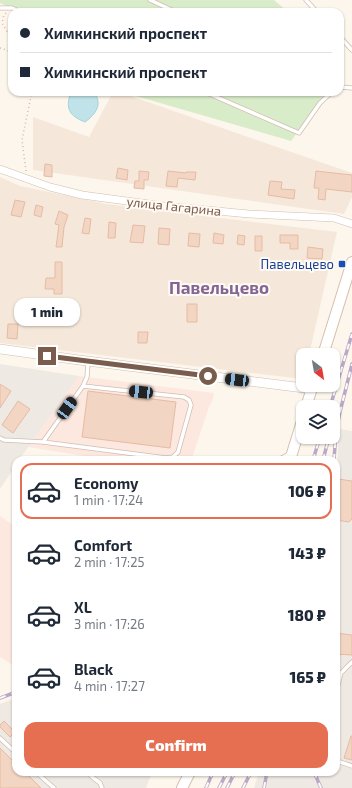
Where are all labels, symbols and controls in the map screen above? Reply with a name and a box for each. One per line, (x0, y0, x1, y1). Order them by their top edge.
text: Химкинский проспект (44, 24, 207, 42)
text: Химкинский проспект (44, 63, 207, 81)
street label: улица Гагарина (126, 193, 222, 219)
place label: Павельцево (261, 256, 334, 272)
marker: Павельцево (337, 259, 347, 269)
district label: Павельцево (169, 277, 269, 297)
callout: 1 min (14, 298, 80, 326)
text: 1 min (31, 304, 63, 320)
route end (38, 347, 56, 365)
north arrow (296, 348, 340, 392)
map controls (296, 348, 340, 444)
route start (199, 367, 217, 385)
car (224, 373, 250, 387)
car (128, 385, 154, 399)
car (55, 395, 79, 421)
button: layers (296, 400, 340, 444)
icon: car (26, 473, 62, 509)
text: Economy (74, 474, 139, 492)
text: 106 ₽ (288, 482, 326, 500)
text: 1 min · 17:24 (74, 492, 143, 508)
icon: car (26, 535, 62, 571)
text: Comfort (74, 536, 132, 554)
text: 143 ₽ (289, 544, 326, 562)
text: 2 min · 17:25 (74, 554, 144, 570)
icon: car (26, 597, 62, 633)
text: XL (74, 598, 92, 616)
text: 180 ₽ (288, 606, 326, 624)
text: 3 min · 17:26 (74, 616, 145, 632)
icon: car (26, 659, 62, 695)
text: Black (74, 660, 113, 678)
text: 165 ₽ (289, 668, 326, 686)
text: 4 min · 17:27 (74, 678, 145, 694)
button: Confirm (24, 722, 328, 768)

